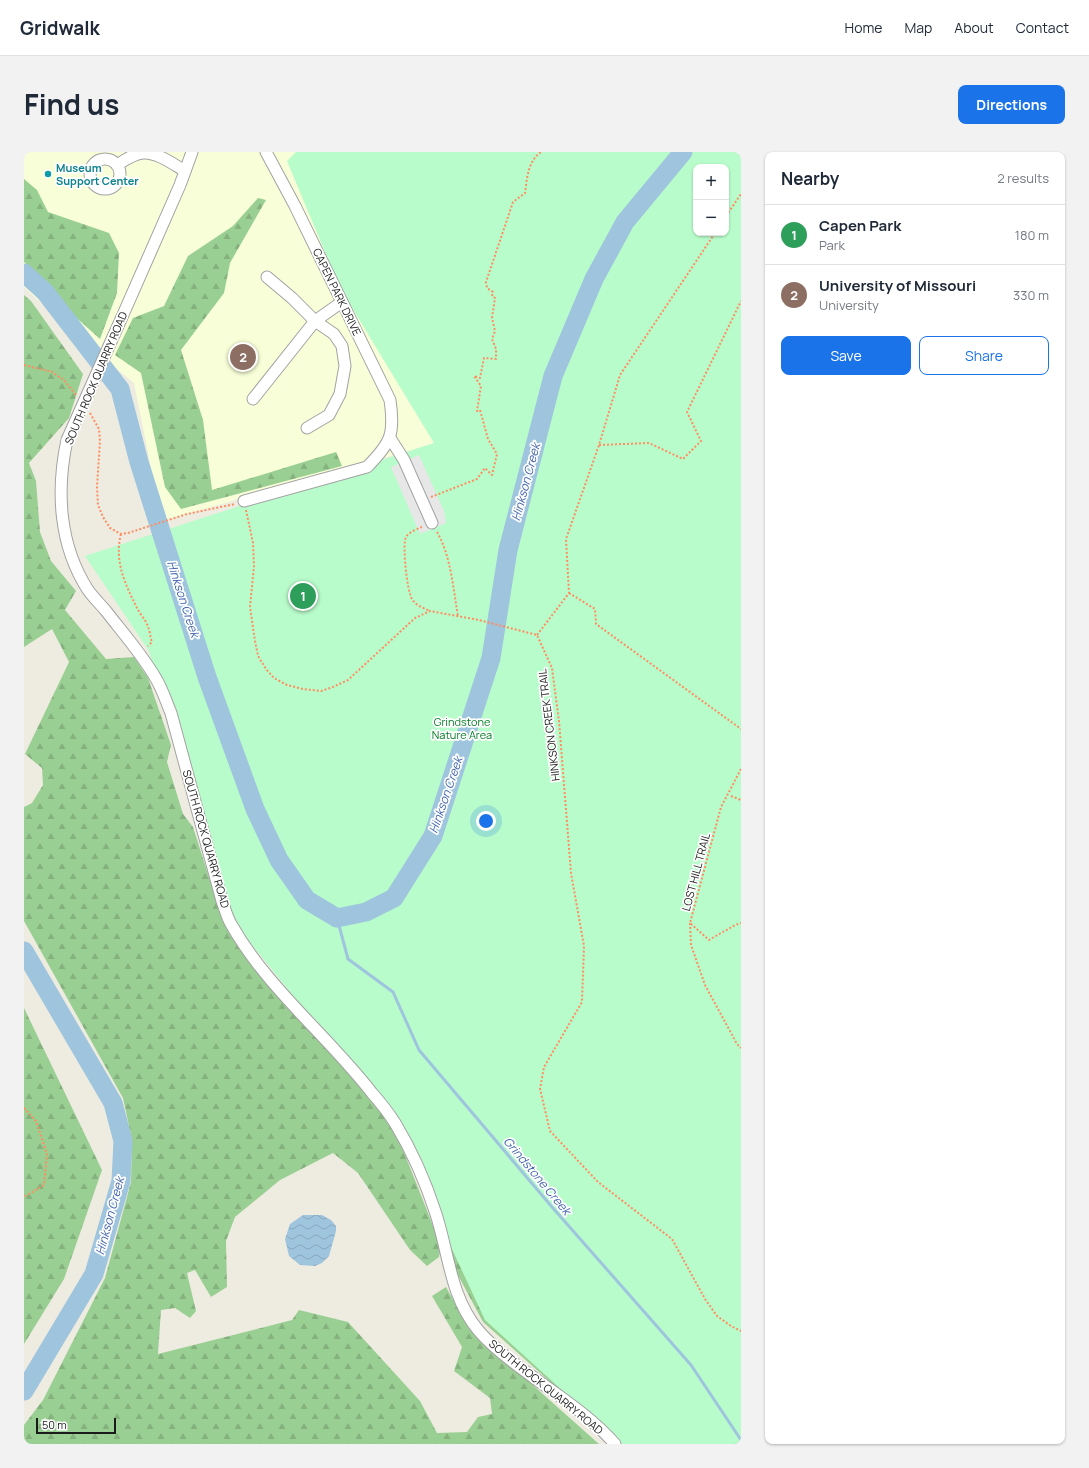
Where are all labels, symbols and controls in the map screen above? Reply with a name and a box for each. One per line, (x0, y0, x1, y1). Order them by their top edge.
text: Gridwalk (20, 15, 100, 41)
text: Home (845, 18, 882, 37)
text: Map (904, 18, 932, 37)
text: About (954, 18, 994, 37)
text: Contact (1016, 18, 1069, 37)
text: Find us (24, 85, 119, 123)
button: Directions (958, 85, 1065, 124)
place label: Museum Support Center (56, 160, 139, 188)
map controls (693, 164, 729, 236)
button: + (693, 164, 729, 200)
text: Nearby (781, 167, 839, 190)
marker: Museum Support Center (43, 169, 53, 179)
text: 2 results (997, 169, 1049, 187)
button: − (693, 200, 729, 236)
text: Capen Park (819, 215, 901, 236)
text: 1 (791, 226, 797, 244)
text: 180 m (1015, 226, 1049, 244)
text: Park (819, 236, 845, 254)
street label: CAPEN PARK DRIVE (310, 246, 365, 338)
text: University of Missouri (819, 275, 976, 296)
text: 2 (790, 286, 798, 304)
text: 330 m (1013, 286, 1049, 304)
text: University (819, 296, 879, 314)
street label: SOUTH ROCK QUARRY ROAD (61, 309, 130, 447)
button: Save (781, 336, 911, 375)
button: Share (919, 336, 1049, 375)
pin: 2 (230, 342, 256, 372)
water label: Hinkson Creek (507, 439, 545, 523)
water label: Hinkson Creek (163, 558, 205, 641)
pin: 1 (290, 581, 316, 611)
street label: HINKSON CREEK TRAIL (534, 668, 563, 782)
park label: Grindstone Nature Area (432, 714, 492, 742)
water label: Hinkson Creek (425, 752, 467, 835)
street label: SOUTH ROCK QUARRY ROAD (180, 768, 233, 910)
your location (476, 811, 496, 831)
street label: LOST HILL TRAIL (678, 831, 713, 913)
water label: Grindstone Creek (500, 1133, 576, 1220)
water label: Hinkson Creek (91, 1173, 129, 1257)
street label: SOUTH ROCK QUARRY ROAD (486, 1336, 607, 1437)
scale bar (36, 1416, 116, 1435)
text: 50 m (42, 1417, 67, 1432)

